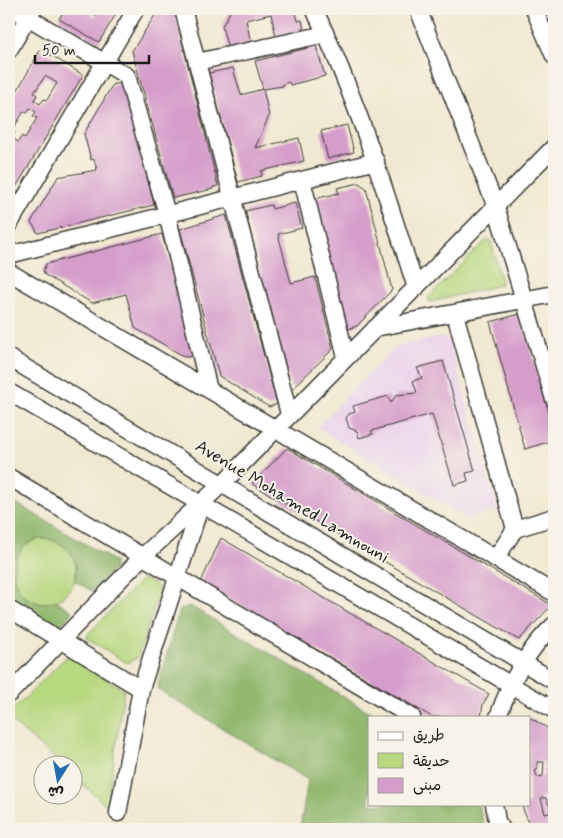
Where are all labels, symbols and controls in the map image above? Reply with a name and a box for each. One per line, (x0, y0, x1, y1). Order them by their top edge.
scale bar (35, 32, 149, 64)
text: 50 m (42, 41, 76, 61)
street label: Avenue Mohamed Lamnouni (191, 435, 393, 569)
legend (368, 716, 530, 806)
text: طريق (413, 726, 445, 746)
text: حديقة (413, 752, 450, 772)
north arrow (32, 756, 82, 806)
text: مبنى (413, 776, 441, 796)
text: ش (46, 781, 65, 802)

